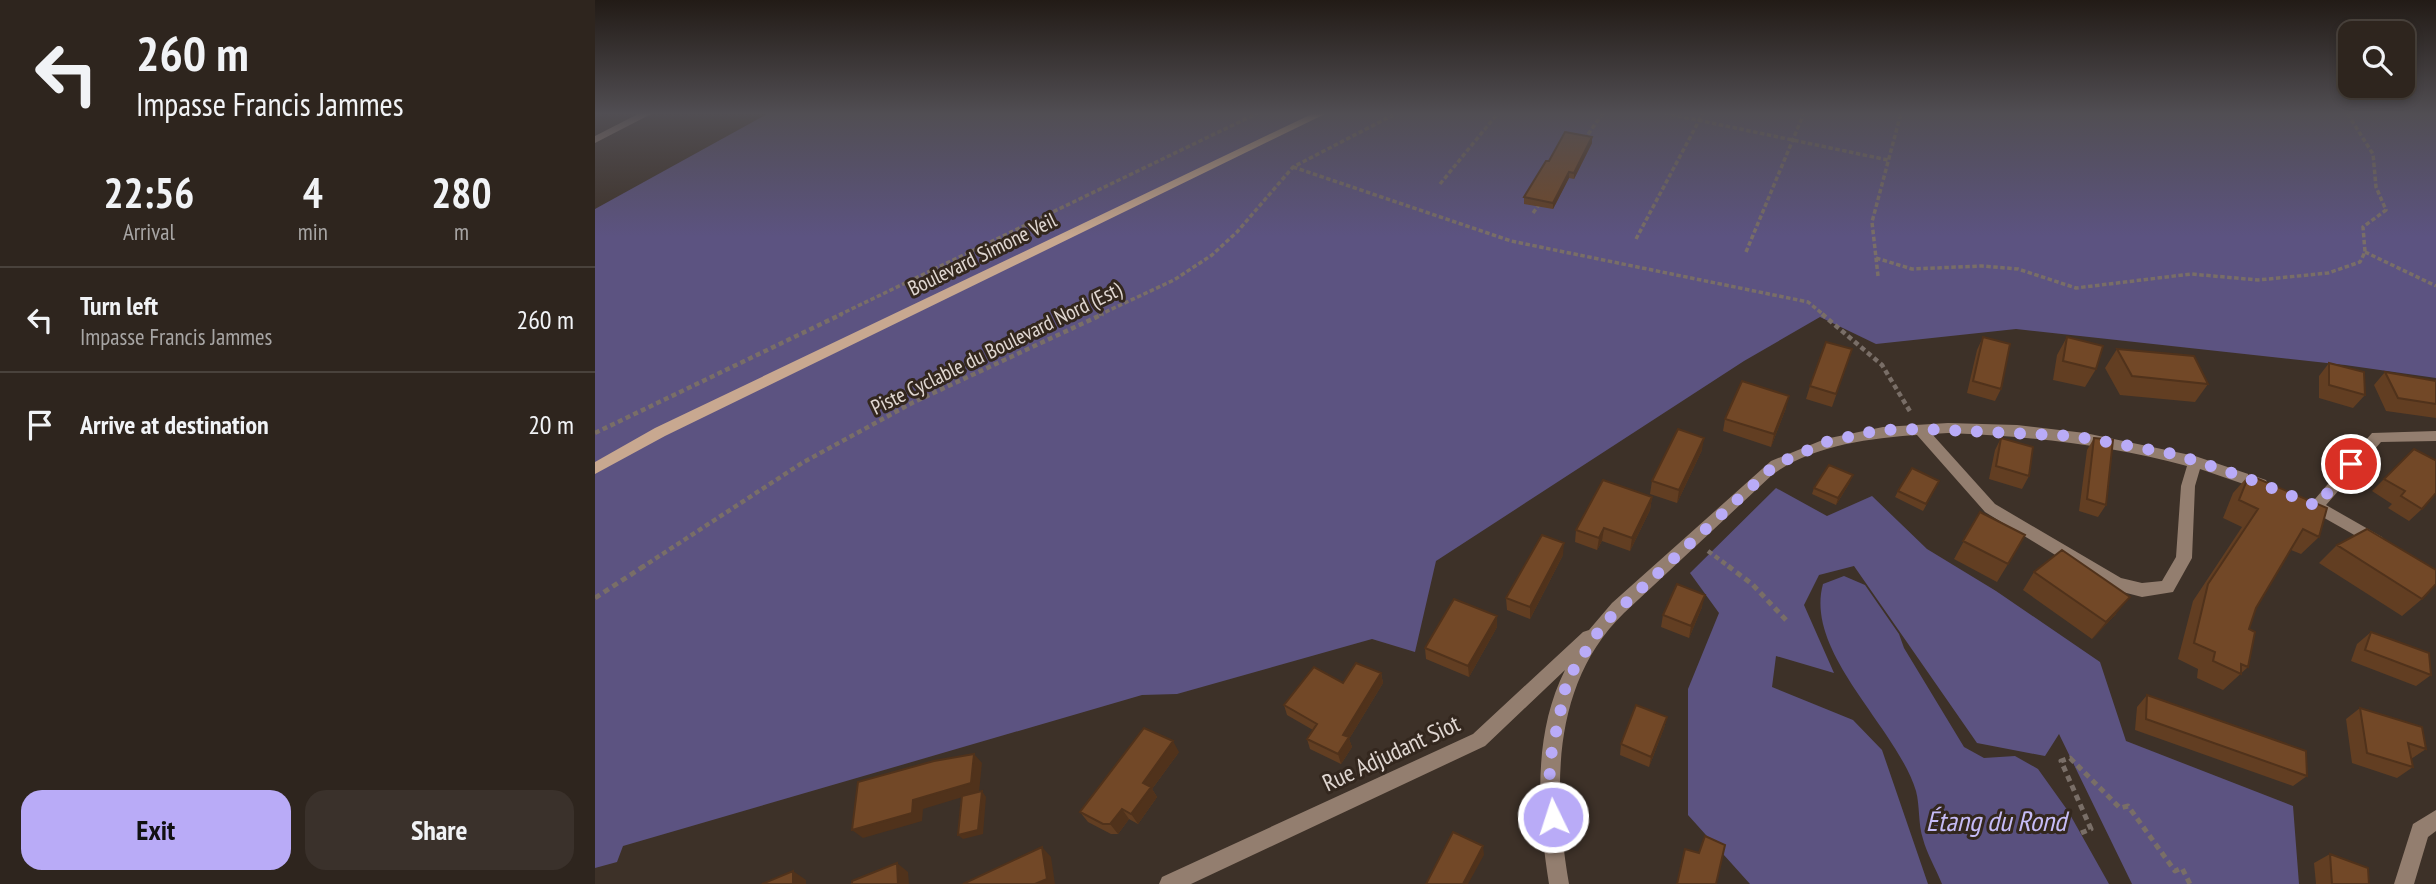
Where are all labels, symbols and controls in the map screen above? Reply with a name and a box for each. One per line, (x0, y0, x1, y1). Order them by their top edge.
text: 260 m (136, 21, 249, 85)
map controls (2338, 21, 2415, 98)
button: search (2338, 21, 2415, 98)
icon: left (21, 28, 112, 119)
text: Impasse Francis Jammes (136, 83, 404, 125)
text: 22:56 (103, 165, 194, 220)
text: 4 (303, 165, 323, 220)
text: 280 (431, 165, 492, 220)
street label: Boulevard Simone Veil (903, 206, 1061, 302)
text: Arrival (123, 217, 175, 246)
text: min (298, 217, 328, 246)
text: m (454, 217, 469, 246)
street label: Piste Cyclable du Boulevard Nord (Est) (866, 275, 1126, 421)
text: Turn left (80, 289, 158, 322)
icon: left (21, 301, 59, 339)
text: 260 m (516, 303, 574, 336)
text: Impasse Francis Jammes (80, 322, 272, 351)
icon: arrive (21, 406, 59, 444)
text: Arrive at destination (80, 408, 269, 441)
text: 20 m (528, 408, 574, 441)
pin (2321, 434, 2381, 494)
icon: arrive (2332, 445, 2370, 483)
street label: Rue Adjudant Siot (1317, 707, 1465, 798)
position arrow (1516, 780, 1590, 854)
button: Exit (21, 790, 291, 870)
button: Share (305, 790, 574, 870)
water label: Étang du Rond (1926, 802, 2070, 839)

